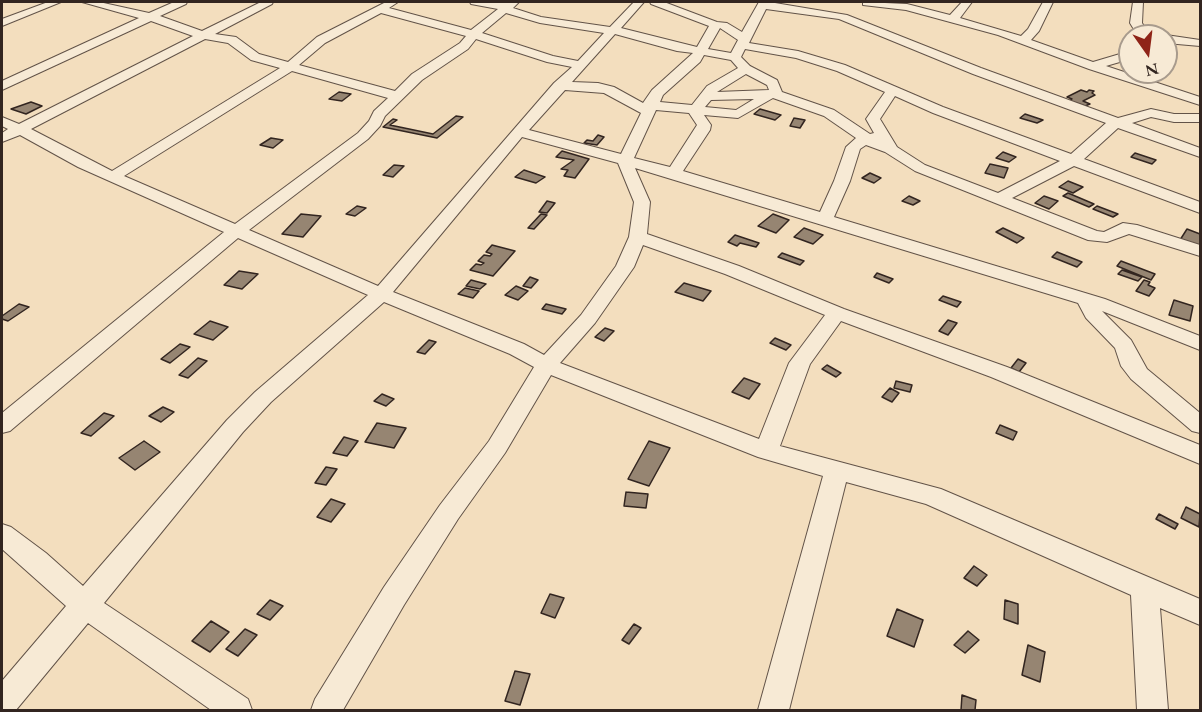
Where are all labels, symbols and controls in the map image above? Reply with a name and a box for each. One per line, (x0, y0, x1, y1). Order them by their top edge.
north arrow (1118, 24, 1178, 84)
text: N (1143, 58, 1161, 82)

